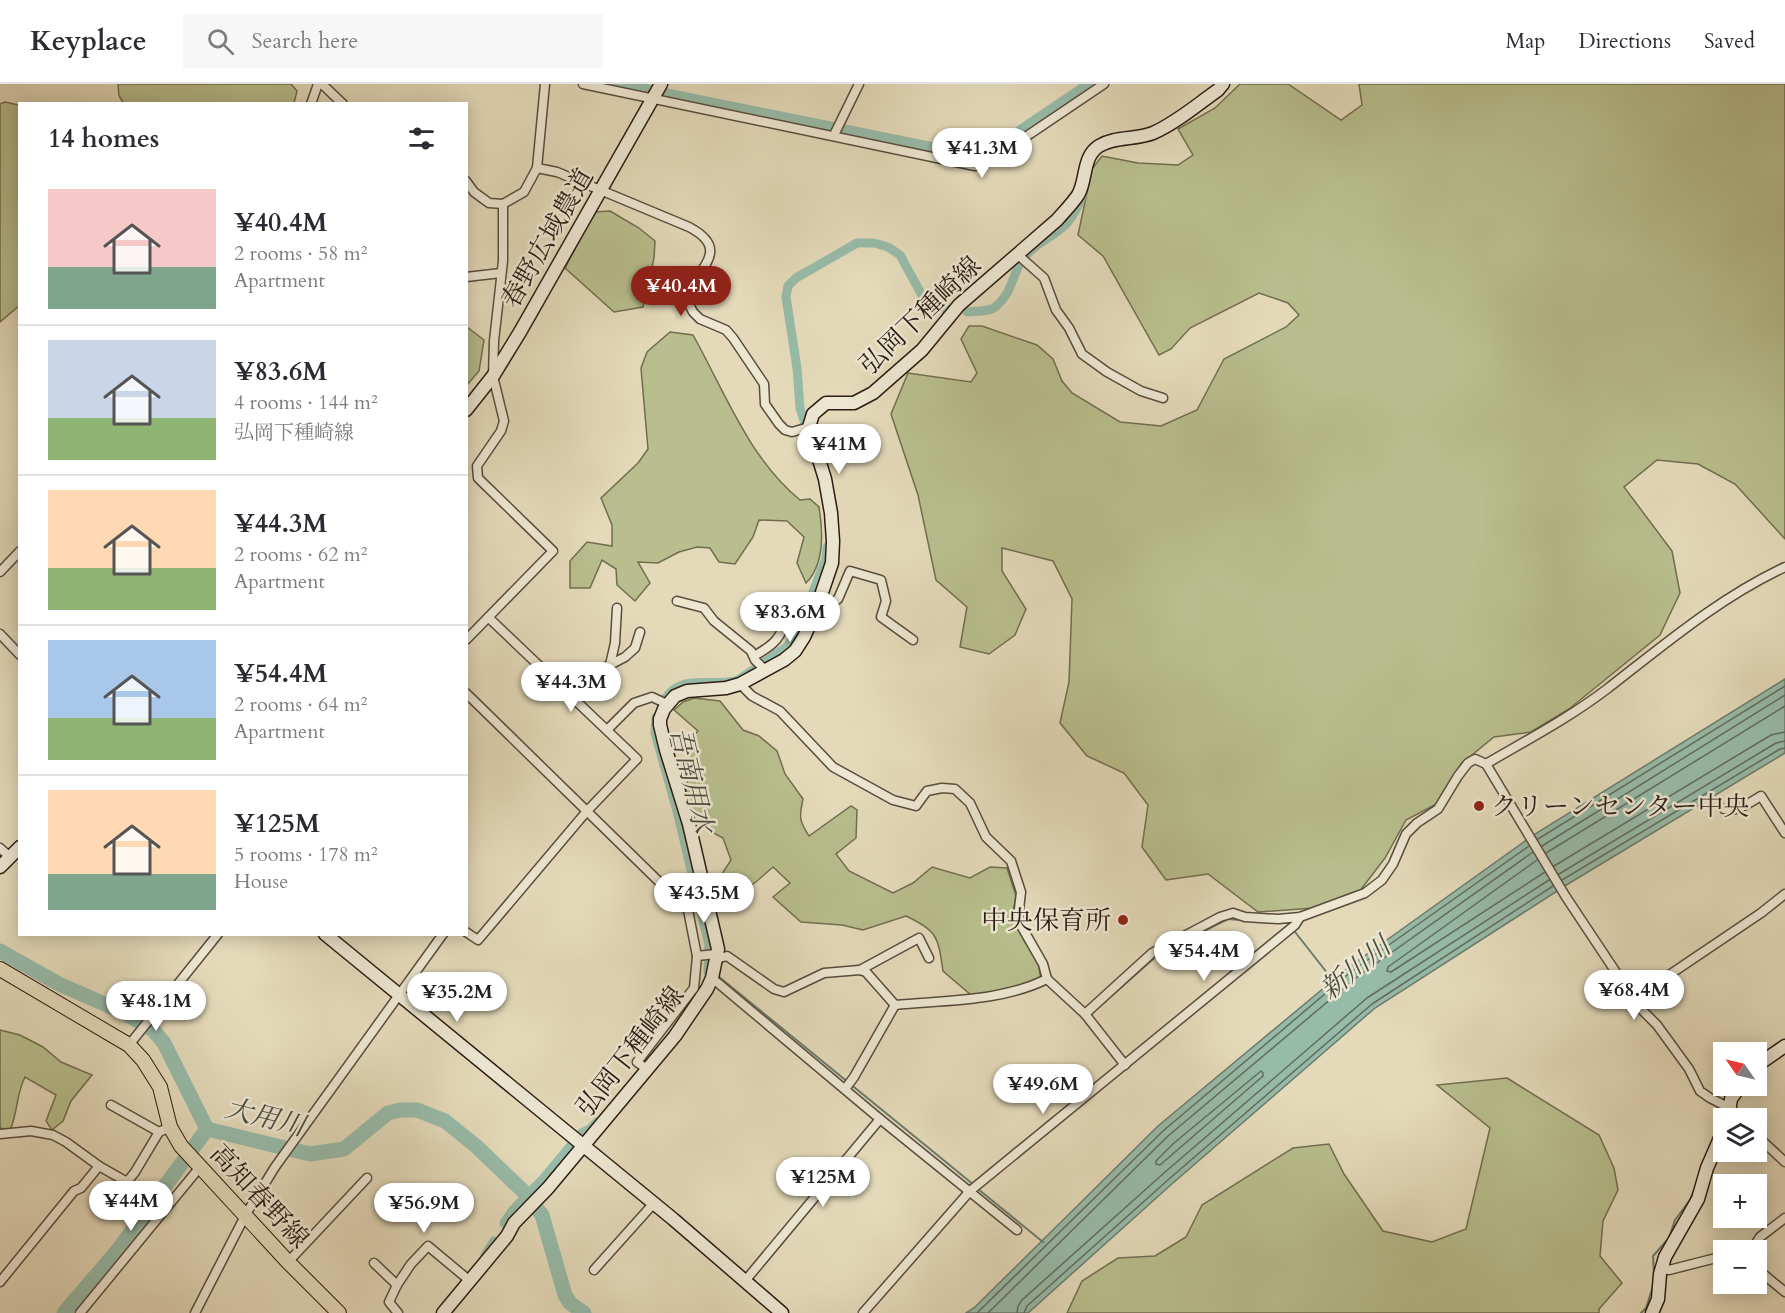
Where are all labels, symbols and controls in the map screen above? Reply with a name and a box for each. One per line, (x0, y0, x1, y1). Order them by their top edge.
search box (183, 14, 603, 68)
text: Keyplace (30, 22, 147, 60)
icon: search (204, 25, 237, 58)
text: Search here (252, 26, 358, 56)
text: Map (1505, 27, 1545, 56)
text: Directions (1578, 27, 1671, 56)
text: Saved (1704, 27, 1755, 56)
text: 14 homes (48, 121, 159, 156)
icon: filters (405, 122, 438, 155)
pin: ¥41.3M (933, 128, 1031, 179)
text: ¥41.3M (946, 134, 1018, 161)
street label: 春野広域農道 (493, 162, 602, 315)
text: ¥40.4M (234, 205, 327, 240)
icon: home (96, 213, 168, 285)
text: 2 rooms · 58 m² (234, 240, 367, 267)
street label: 弘岡下種崎線 (852, 249, 989, 382)
pin: ¥40.4M (632, 266, 730, 317)
text: Apartment (234, 267, 325, 294)
text: ¥40.4M (645, 272, 717, 299)
text: ¥83.6M (234, 354, 327, 389)
icon: home (96, 364, 168, 436)
text: 4 rooms · 144 m² (234, 389, 378, 416)
text: 弘岡下種崎線 (234, 419, 354, 446)
pin: ¥41M (803, 424, 875, 475)
text: ¥41M (811, 430, 867, 457)
text: ¥44.3M (234, 506, 327, 541)
icon: home (96, 514, 168, 586)
text: 2 rooms · 62 m² (234, 541, 367, 568)
text: Apartment (234, 568, 325, 595)
pin: ¥83.6M (741, 592, 839, 643)
text: ¥83.6M (754, 598, 826, 625)
text: ¥54.4M (234, 656, 327, 691)
pin: ¥44.3M (522, 662, 620, 713)
icon: home (96, 664, 168, 736)
text: ¥44.3M (535, 668, 607, 695)
text: 2 rooms · 64 m² (234, 691, 367, 718)
text: Apartment (234, 718, 325, 745)
water label: 吾南用水 (661, 723, 722, 840)
place label: クリーンセンター中央 (1491, 789, 1749, 824)
marker: クリーンセンター中央 (1472, 799, 1486, 813)
text: ¥125M (234, 806, 320, 841)
icon: home (96, 814, 168, 886)
text: 5 rooms · 178 m² (234, 841, 378, 868)
text: House (234, 868, 288, 895)
pin: ¥43.5M (655, 873, 753, 924)
text: ¥43.5M (668, 879, 740, 906)
place label: 中央保育所 (981, 903, 1111, 938)
marker: 中央保育所 (1116, 913, 1130, 927)
water label: 新川川 (1312, 927, 1401, 1008)
pin: ¥54.4M (1155, 931, 1253, 982)
text: ¥54.4M (1168, 937, 1240, 964)
pin: ¥68.4M (1585, 970, 1683, 1021)
pin: ¥35.2M (408, 972, 506, 1023)
text: ¥68.4M (1598, 976, 1670, 1003)
text: ¥35.2M (421, 978, 493, 1005)
street label: 弘岡下種崎線 (569, 979, 692, 1124)
pin: ¥48.1M (107, 981, 205, 1032)
text: ¥48.1M (120, 987, 192, 1014)
north arrow (1713, 1042, 1767, 1096)
map controls (1713, 1042, 1767, 1294)
pin: ¥49.6M (994, 1064, 1092, 1115)
text: ¥49.6M (1007, 1070, 1079, 1097)
water label: 大用川 (221, 1090, 312, 1146)
button: layers (1713, 1108, 1767, 1162)
street label: 高知春野線 (203, 1137, 317, 1256)
pin: ¥125M (781, 1157, 865, 1208)
text: ¥125M (790, 1163, 856, 1190)
button: + (1713, 1174, 1767, 1228)
pin: ¥44M (95, 1181, 167, 1232)
pin: ¥56.9M (375, 1183, 473, 1234)
text: ¥44M (103, 1187, 159, 1214)
text: ¥56.9M (388, 1189, 460, 1216)
button: − (1713, 1240, 1767, 1294)

